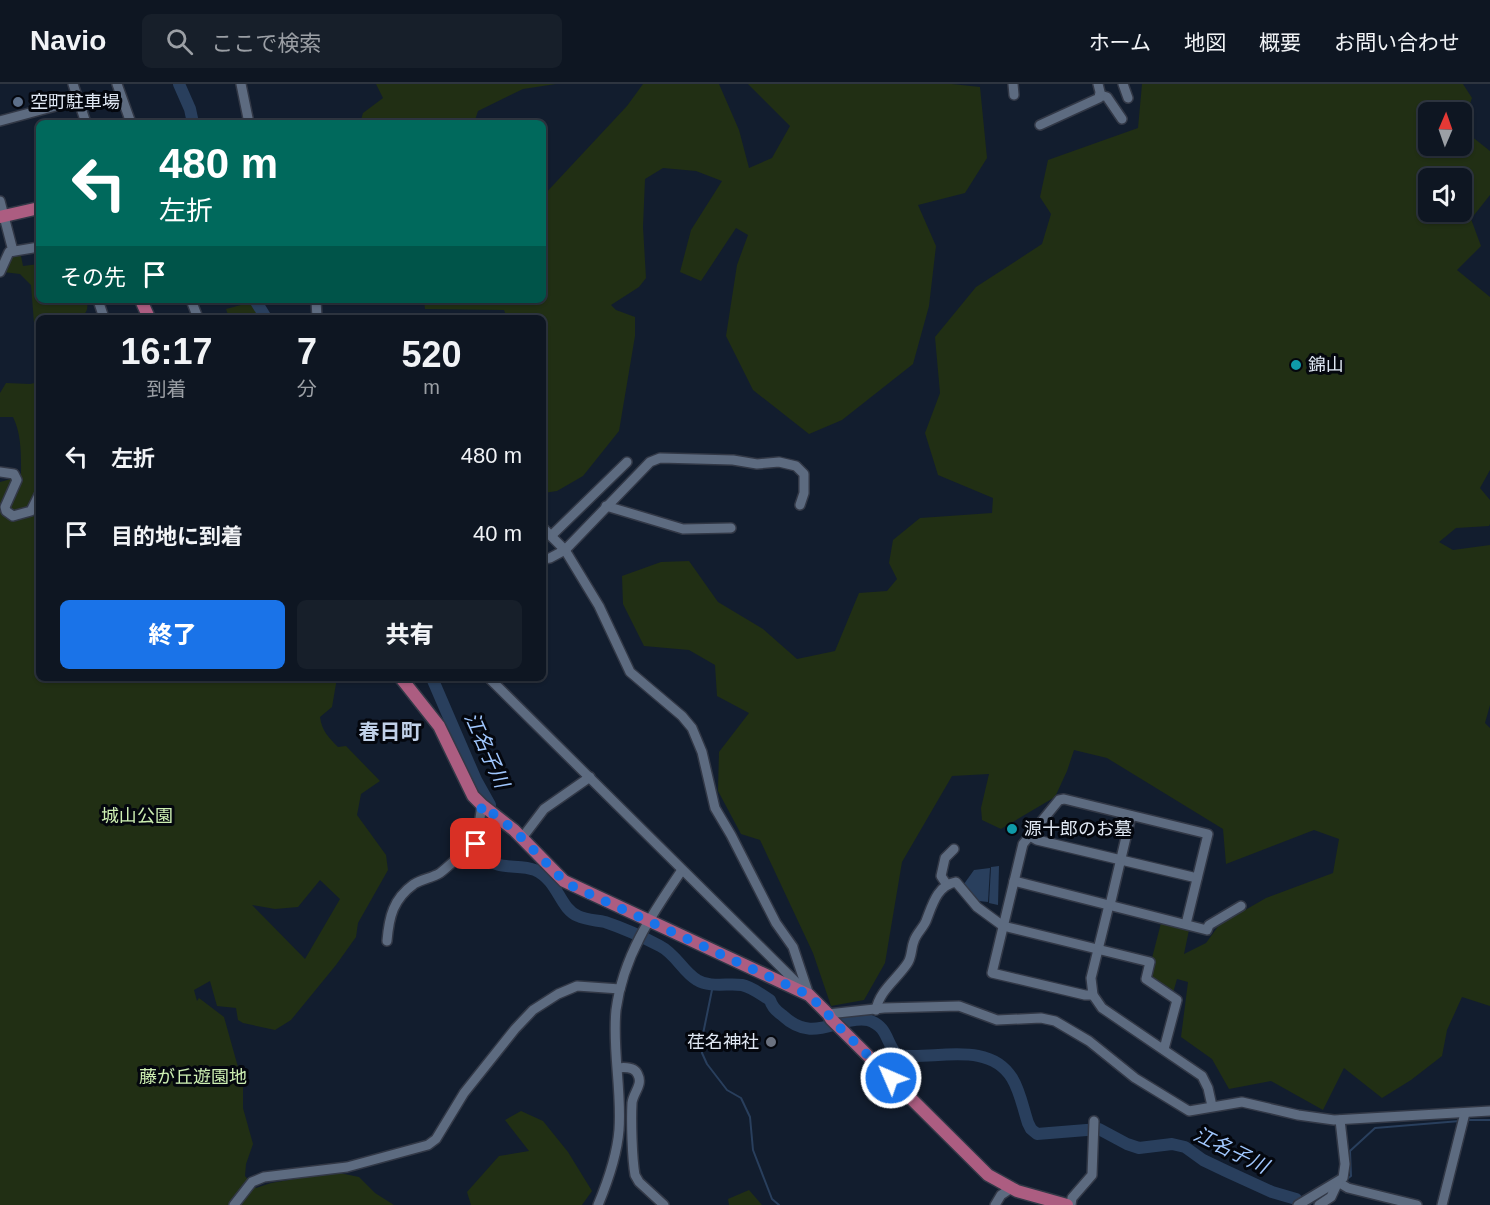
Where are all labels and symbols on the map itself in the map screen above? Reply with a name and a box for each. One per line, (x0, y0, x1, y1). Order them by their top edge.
place label: 空町駐車場 (30, 92, 120, 112)
marker: 空町駐車場 (11, 95, 25, 109)
north arrow (1418, 102, 1472, 156)
place label: 錦山 (1308, 355, 1344, 375)
marker: 錦山 (1289, 358, 1303, 372)
water label: 江名子川 (461, 709, 514, 793)
district label: 春日町 (359, 720, 422, 743)
park label: 城山公園 (101, 806, 173, 826)
pin (450, 818, 501, 869)
place label: 源十郎のお墓 (1024, 819, 1132, 839)
marker: 源十郎のお墓 (1005, 822, 1019, 836)
place label: 荏名神社 (687, 1032, 759, 1052)
marker: 荏名神社 (764, 1035, 778, 1049)
position arrow (859, 1046, 923, 1110)
park label: 藤が丘遊園地 (139, 1067, 247, 1087)
water label: 江名子川 (1190, 1123, 1274, 1178)

